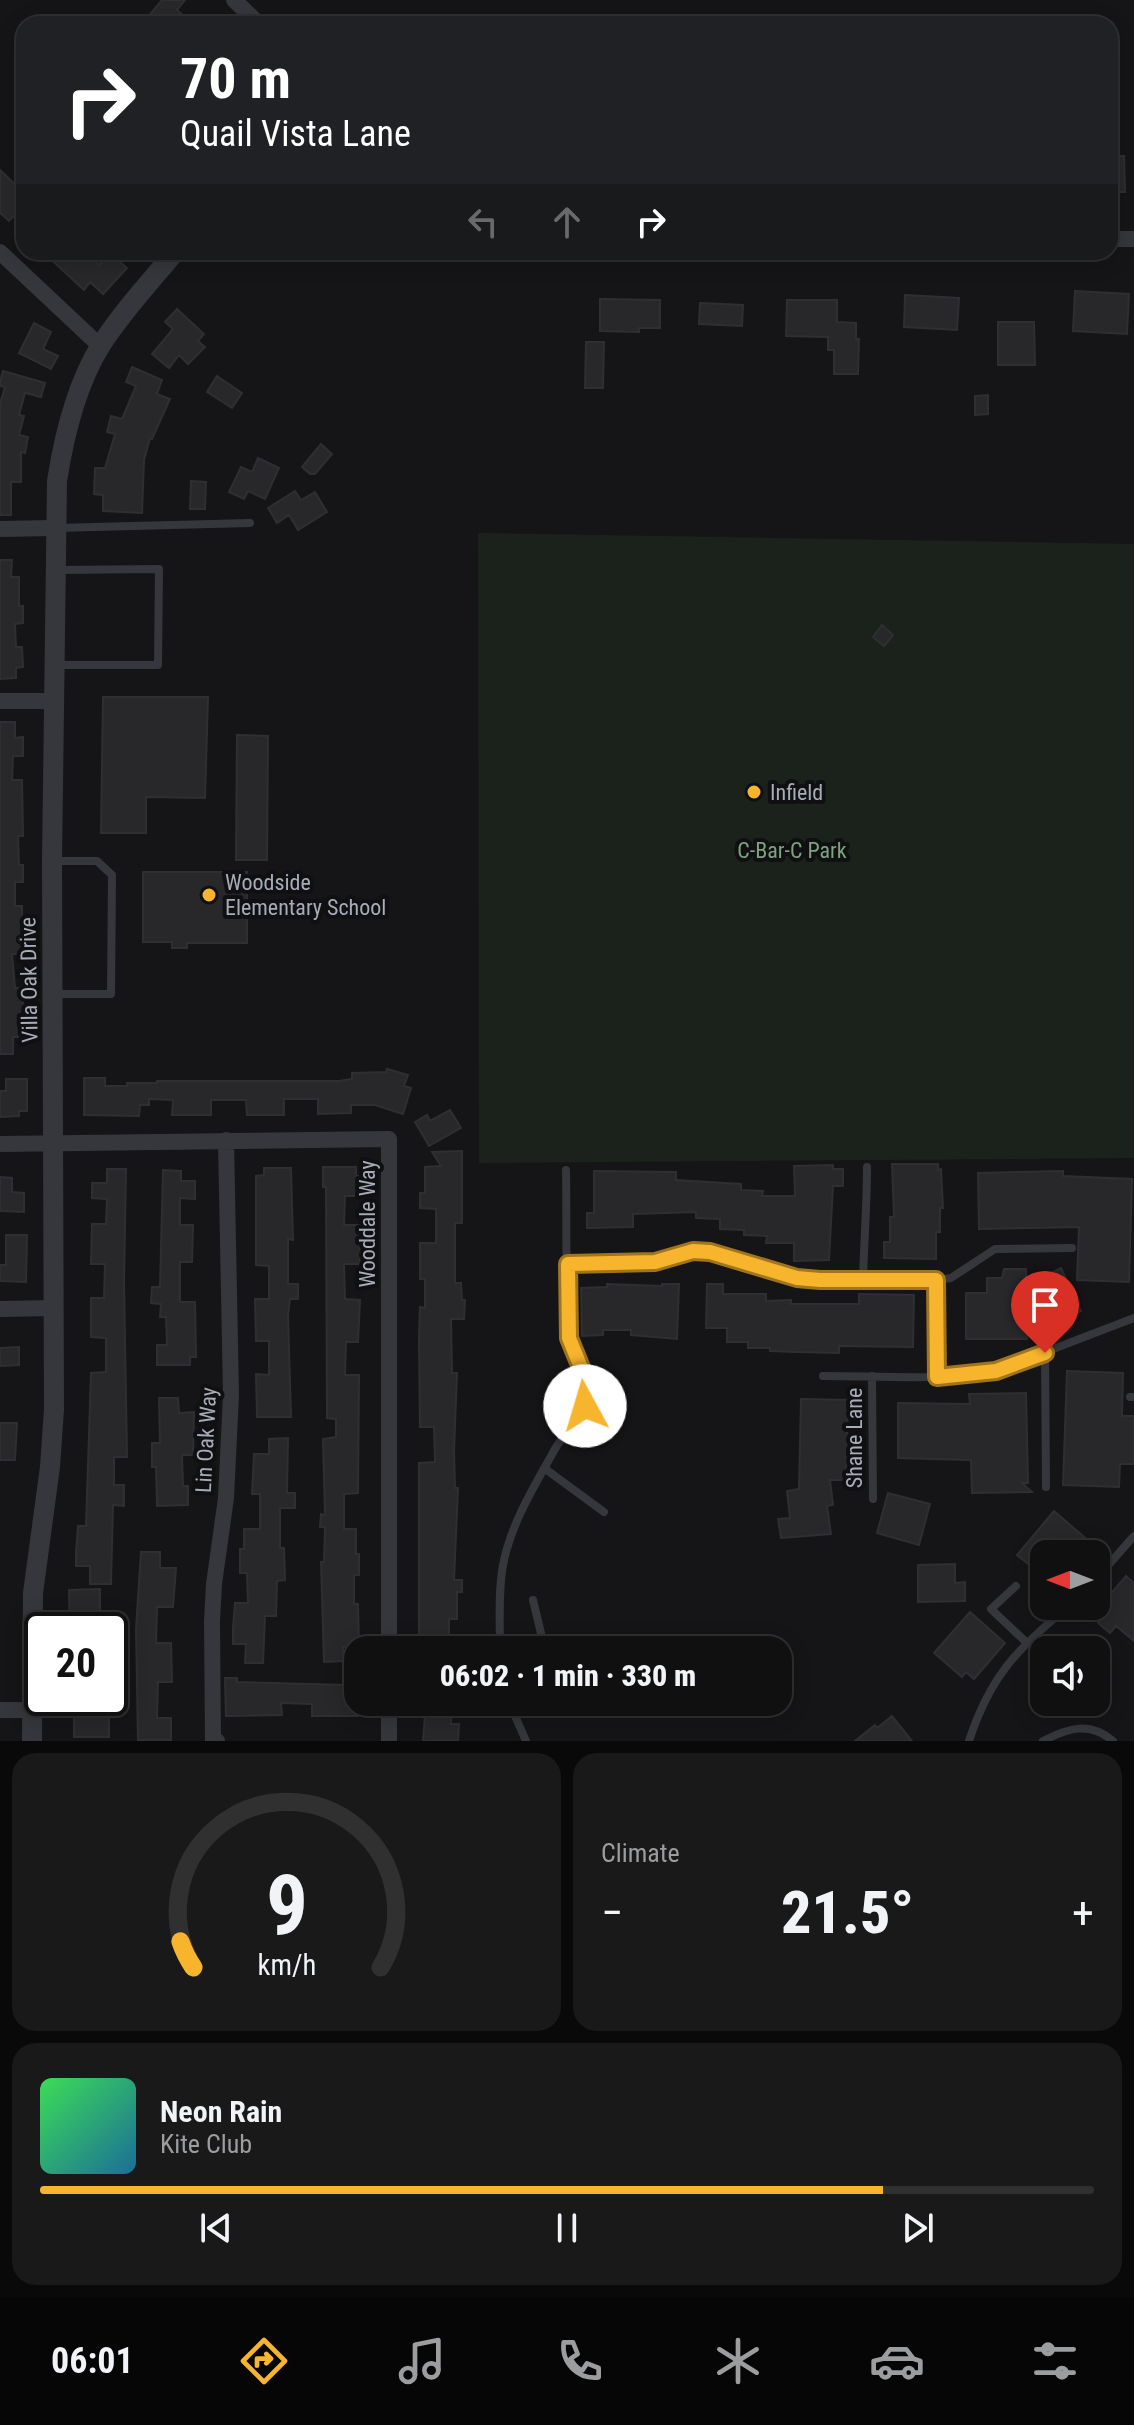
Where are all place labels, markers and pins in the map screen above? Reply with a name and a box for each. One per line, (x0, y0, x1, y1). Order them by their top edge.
place label: Infield (770, 780, 823, 805)
marker: Infield (745, 783, 763, 801)
place label: Woodside Elementary School (225, 870, 386, 920)
marker: Woodside Elementary School (200, 886, 218, 904)
pin (1011, 1271, 1079, 1353)

